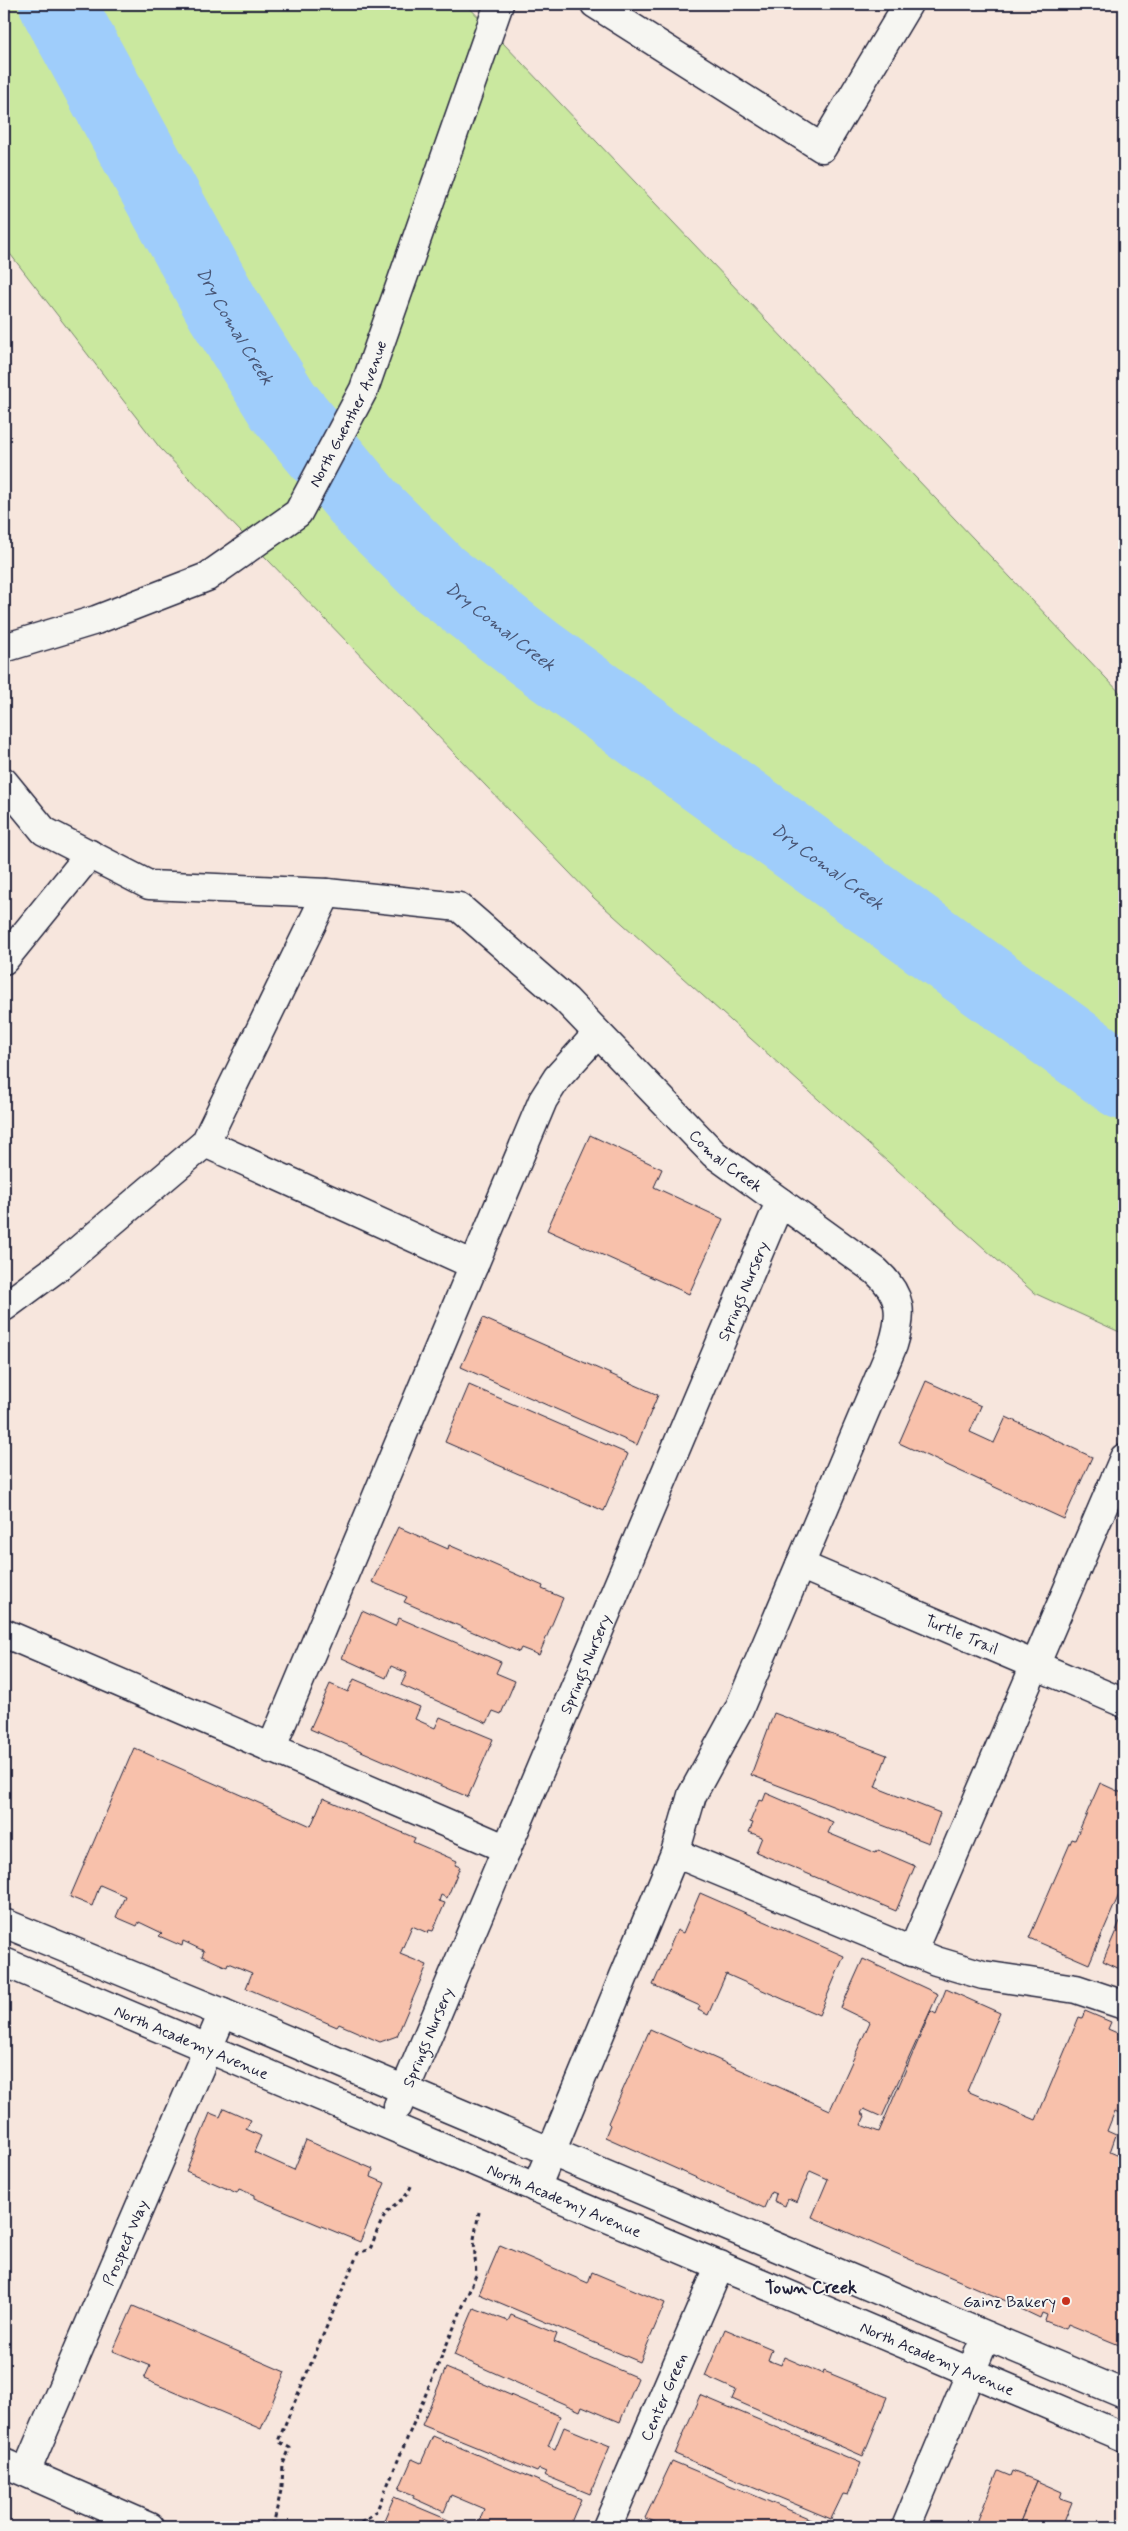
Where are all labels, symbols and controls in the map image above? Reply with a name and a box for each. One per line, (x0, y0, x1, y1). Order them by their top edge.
water label: Dry Comal Creek (190, 263, 279, 390)
street label: North Guenther Avenue (305, 338, 392, 491)
water label: Dry Comal Creek (440, 577, 560, 677)
water label: Dry Comal Creek (766, 818, 888, 916)
street label: Comal Creek (684, 1125, 766, 1198)
street label: Springs Nursery (713, 1238, 774, 1345)
street label: Turtle Trail (921, 1610, 1001, 1660)
street label: Springs Nursery (556, 1611, 617, 1718)
street label: Springs Nursery (398, 1984, 459, 2091)
street label: North Academy Avenue (111, 2001, 272, 2085)
street label: North Academy Avenue (484, 2159, 645, 2243)
street label: Prospect Way (98, 2197, 154, 2289)
district label: Town Creek (765, 2276, 857, 2300)
place label: Gainz Bakery (963, 2292, 1056, 2313)
marker: Gainz Bakery (1060, 2295, 1072, 2307)
street label: North Academy Avenue (857, 2317, 1017, 2401)
street label: Center Green (636, 2350, 693, 2445)

